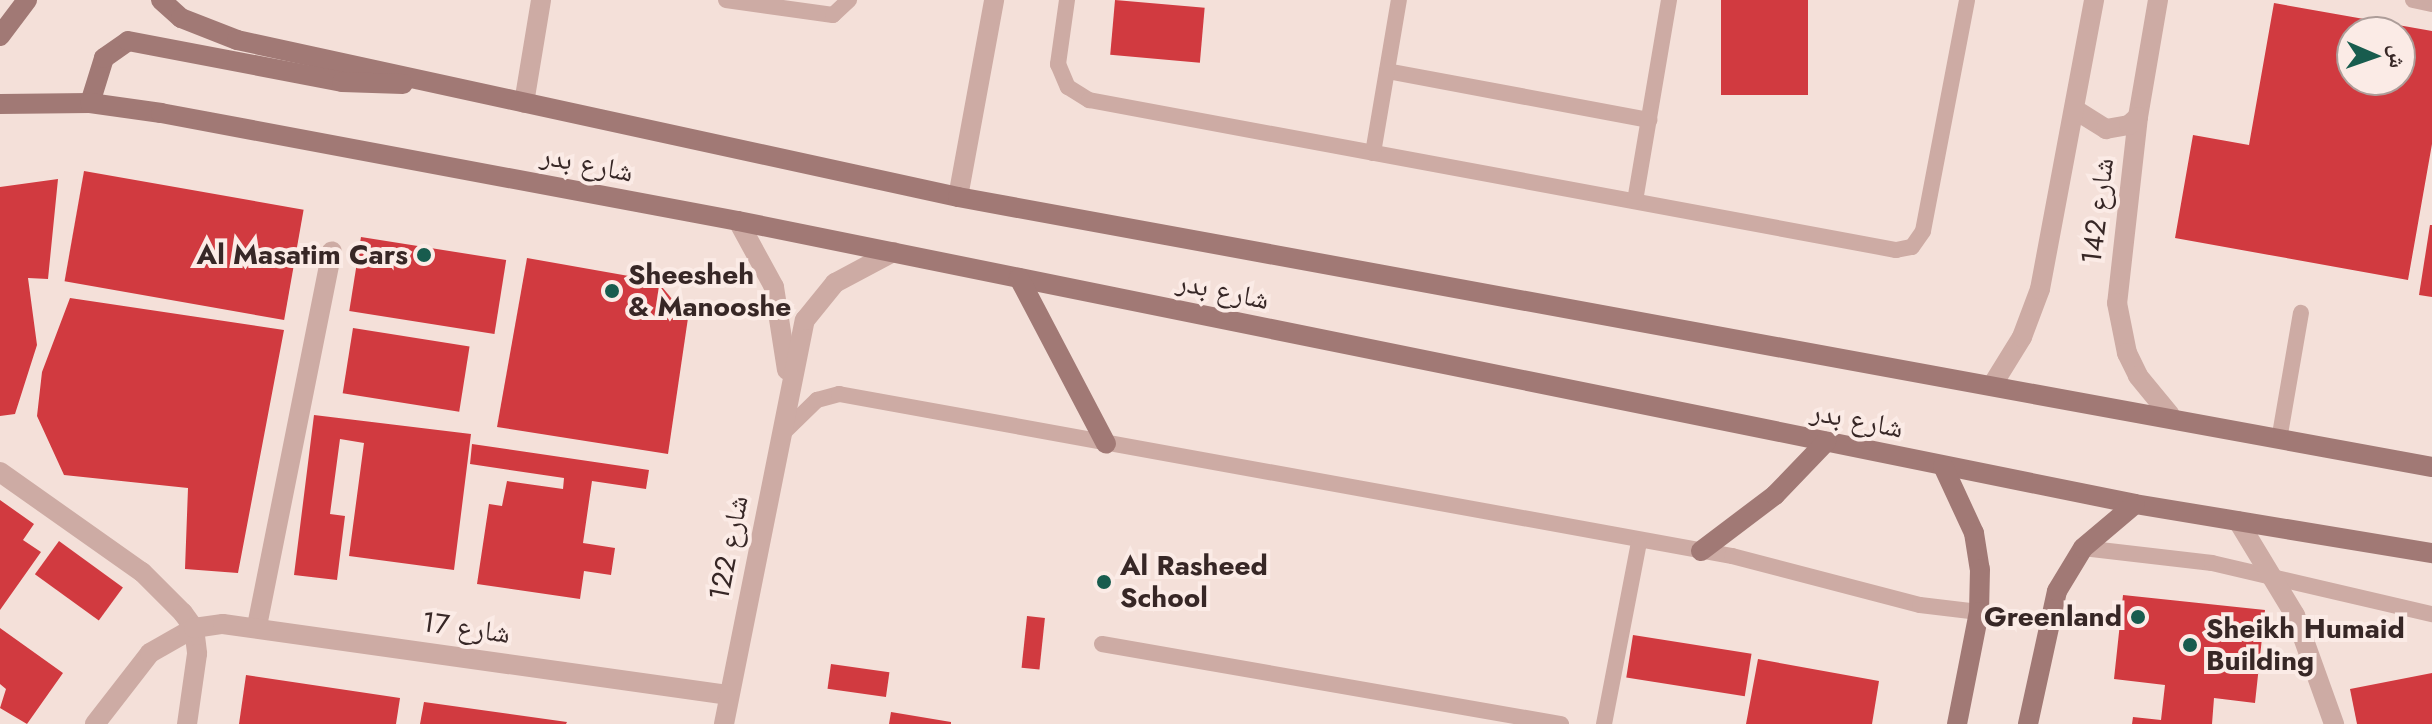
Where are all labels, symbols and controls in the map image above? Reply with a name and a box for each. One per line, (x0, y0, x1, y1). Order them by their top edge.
north arrow (2336, 16, 2416, 96)
text: ش (2382, 45, 2414, 69)
street label: شارع بدر (538, 139, 636, 189)
street label: شارع 142 (2075, 156, 2121, 266)
place label: Al Masatim Cars (197, 238, 408, 272)
marker: Al Masatim Cars (415, 246, 433, 264)
place label: Sheesheh & Manooshe (628, 258, 791, 324)
street label: شارع بدر (1174, 265, 1272, 317)
marker: Sheesheh & Manooshe (603, 282, 621, 300)
street label: شارع بدر (1808, 395, 1906, 445)
street label: شارع 122 (702, 493, 756, 603)
place label: Al Rasheed School (1120, 549, 1268, 615)
marker: Al Rasheed School (1095, 573, 1113, 591)
place label: Greenland (1984, 600, 2122, 634)
street label: شارع 17 (420, 605, 512, 651)
marker: Greenland (2129, 608, 2147, 626)
place label: Sheikh Humaid Building (2206, 612, 2405, 678)
marker: Sheikh Humaid Building (2181, 636, 2199, 654)

